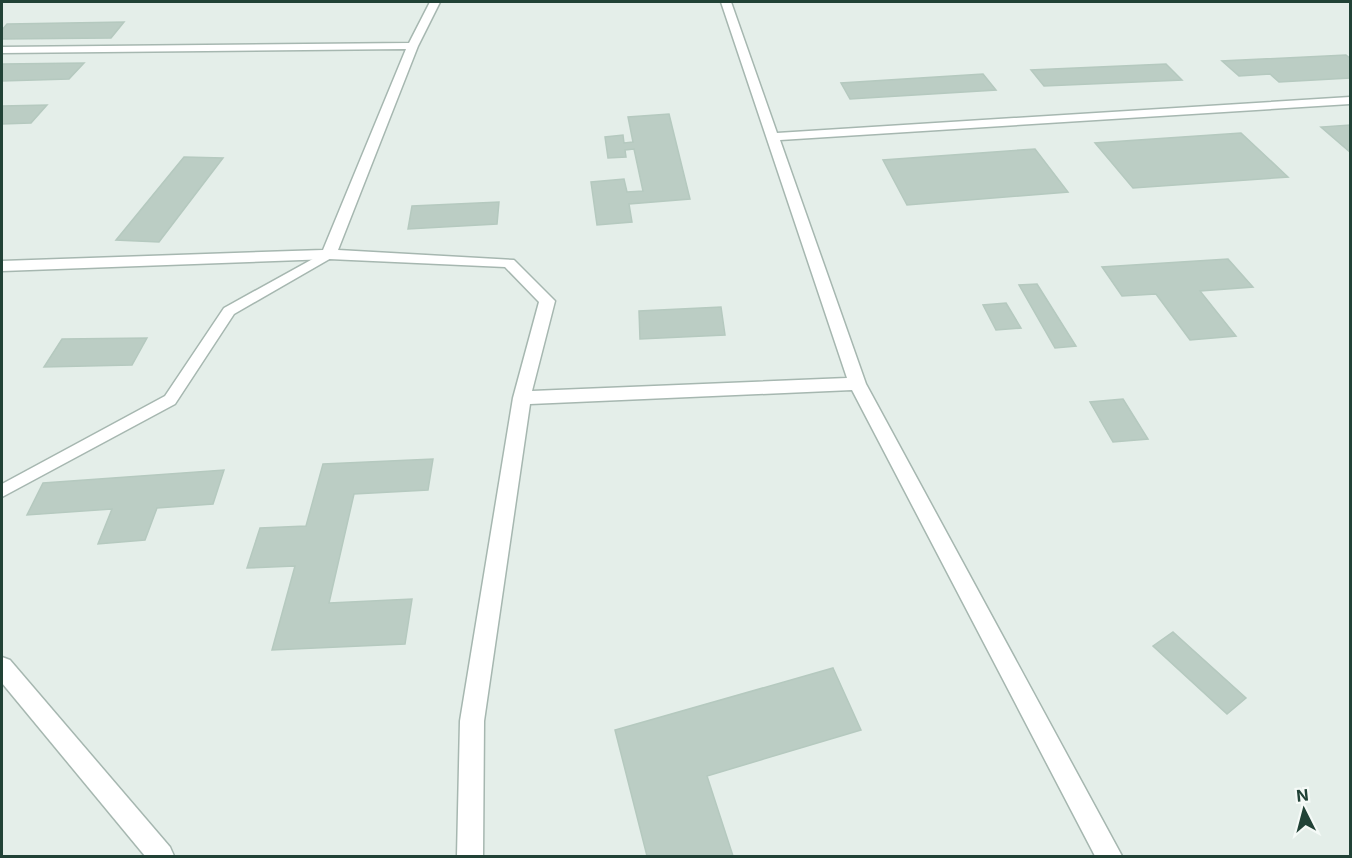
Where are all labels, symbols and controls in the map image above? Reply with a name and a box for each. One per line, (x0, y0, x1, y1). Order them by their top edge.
north arrow (1274, 780, 1334, 840)
text: N (1295, 784, 1310, 806)

